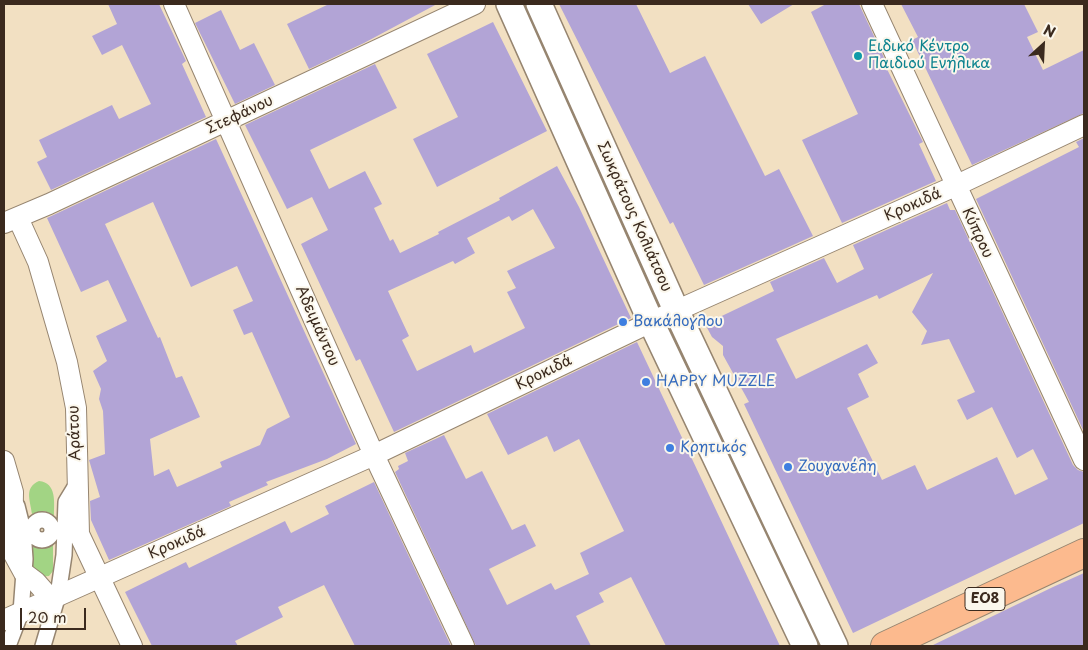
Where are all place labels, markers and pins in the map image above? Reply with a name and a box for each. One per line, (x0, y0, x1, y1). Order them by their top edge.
place label: Ειδικό Κέντρο Παιδιού Ενήλικα (868, 38, 990, 73)
marker: Ειδικό Κέντρο Παιδιού Ενήλικα (852, 50, 864, 62)
place label: Βακάλογλου (633, 313, 723, 331)
marker: Βακάλογλου (617, 316, 629, 328)
place label: HAPPY MUZZLE (656, 373, 775, 391)
marker: HAPPY MUZZLE (640, 376, 652, 388)
place label: Κρητικός (680, 439, 747, 457)
marker: Κρητικός (664, 442, 676, 454)
place label: Ζουγανέλη (798, 458, 877, 476)
marker: Ζουγανέλη (782, 461, 794, 473)

